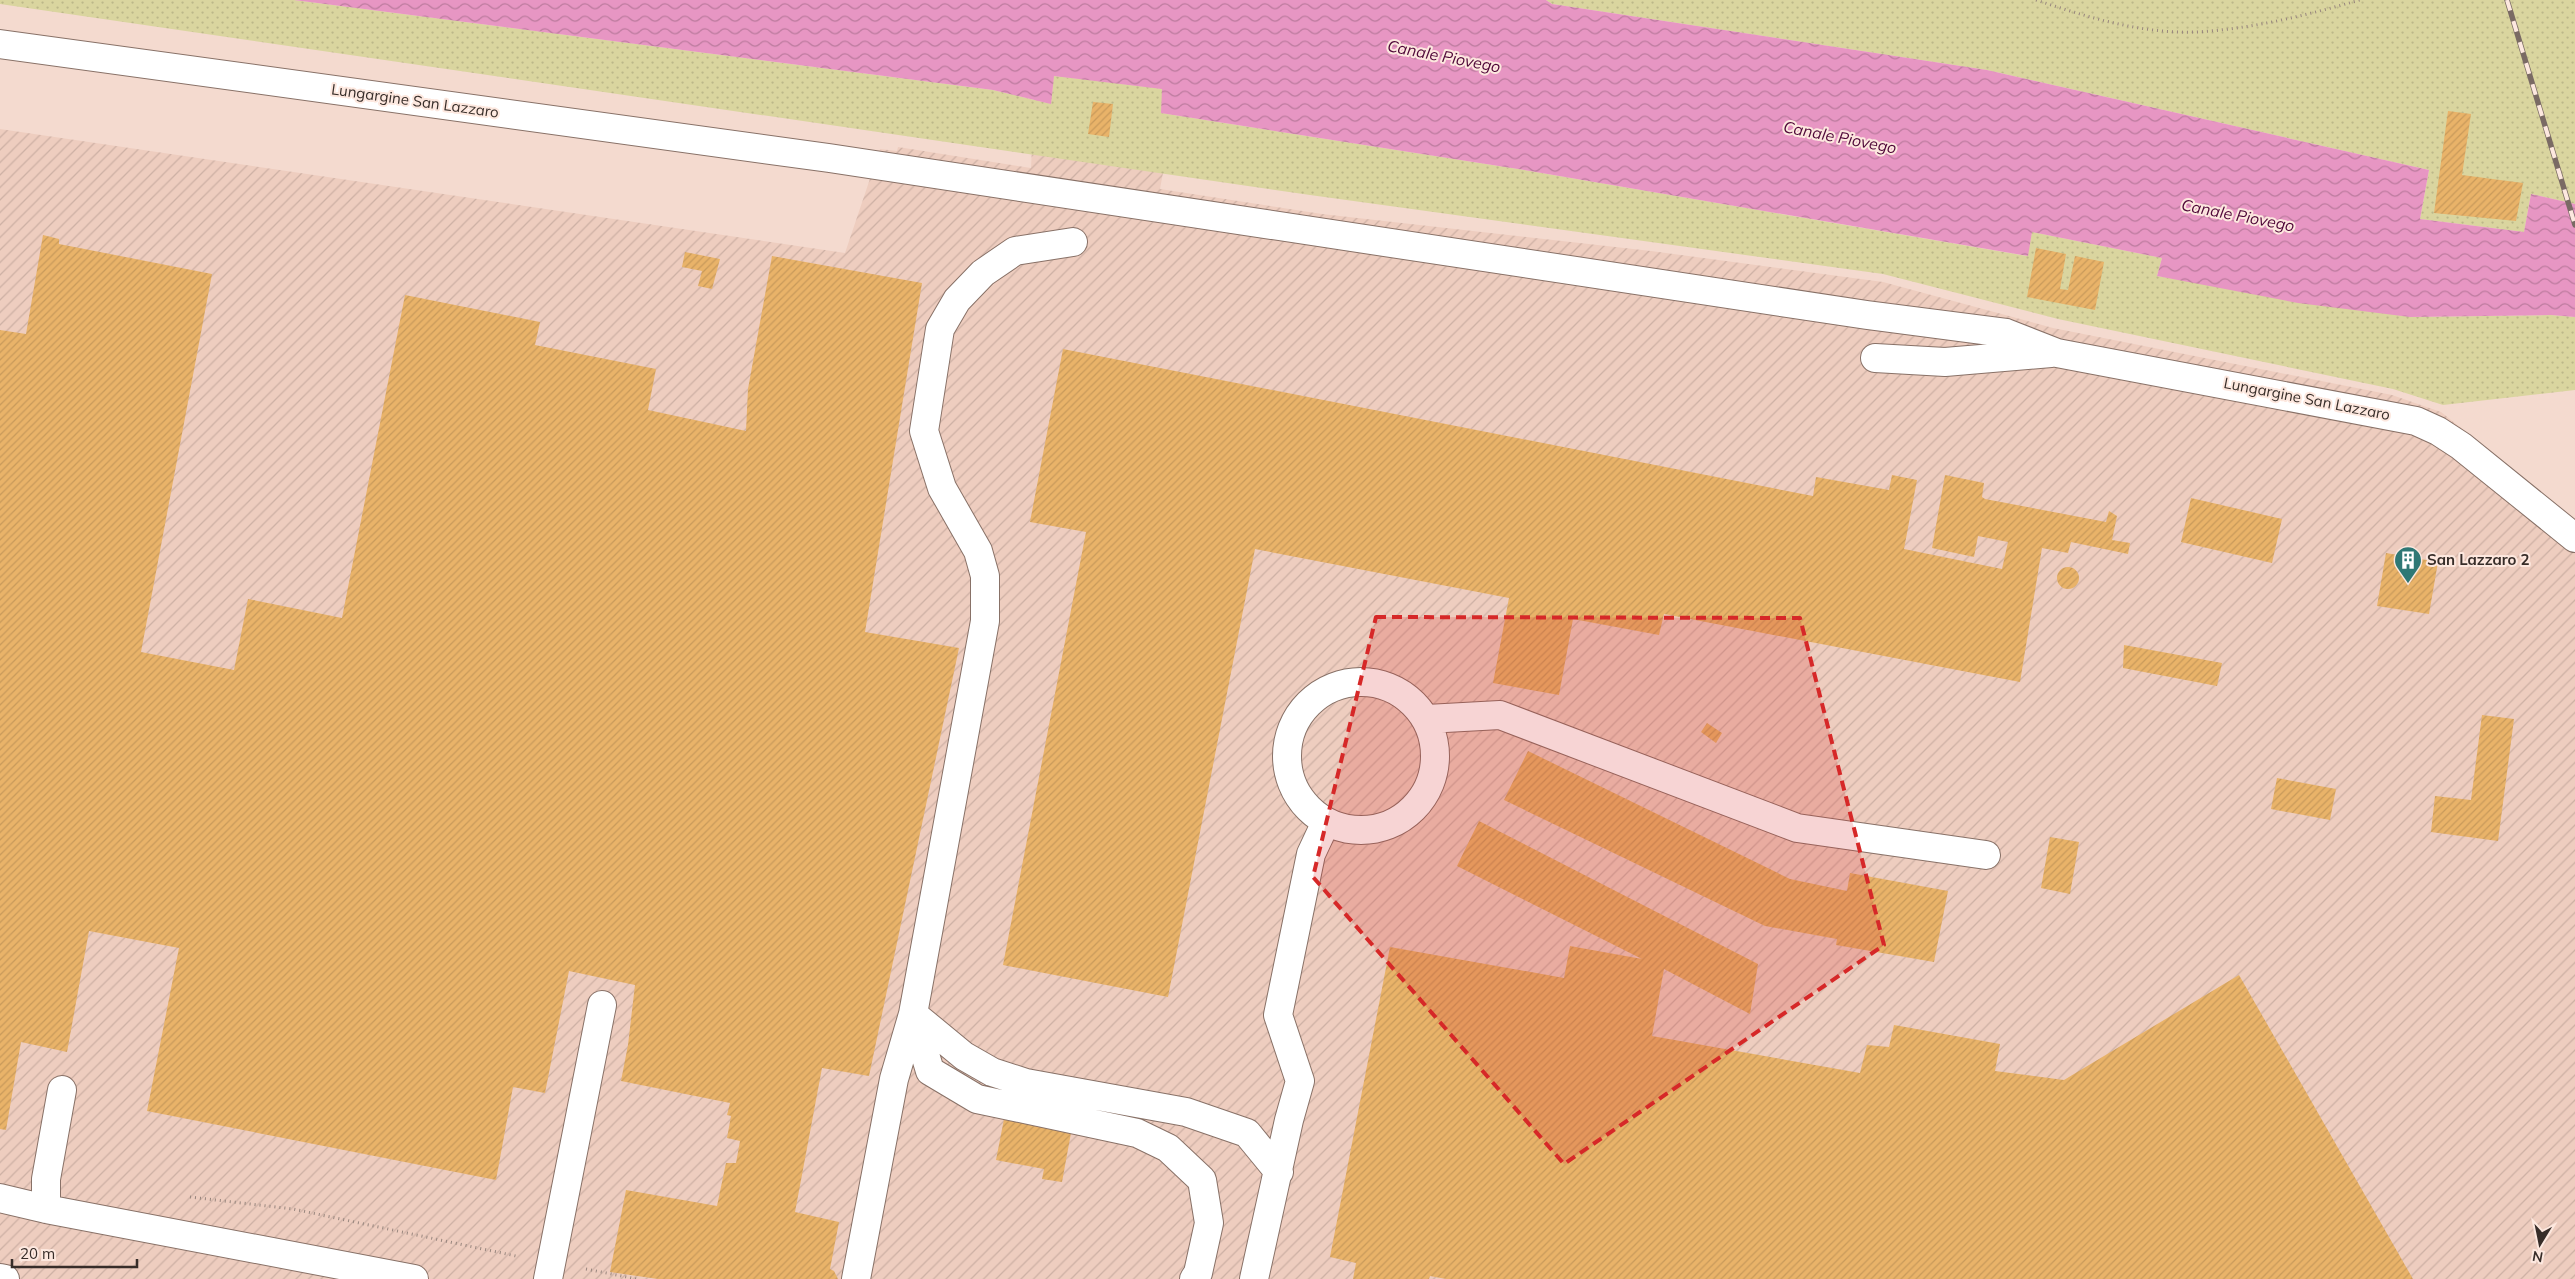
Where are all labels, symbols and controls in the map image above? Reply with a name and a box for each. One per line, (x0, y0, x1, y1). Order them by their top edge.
water label: Canale Piovego (1386, 35, 1502, 77)
street label: Lungargine San Lazzaro (330, 79, 500, 122)
water label: Canale Piovego (1782, 116, 1898, 158)
water label: Canale Piovego (2180, 194, 2296, 236)
street label: Lungargine San Lazzaro (2222, 373, 2392, 424)
building icon: San Lazzaro 2 (2393, 545, 2423, 584)
place label: San Lazzaro 2 (2427, 550, 2530, 569)
north arrow (2515, 1219, 2565, 1269)
scale bar (12, 1236, 138, 1268)
text: 20 m (20, 1244, 55, 1263)
text: N (2531, 1247, 2545, 1267)

